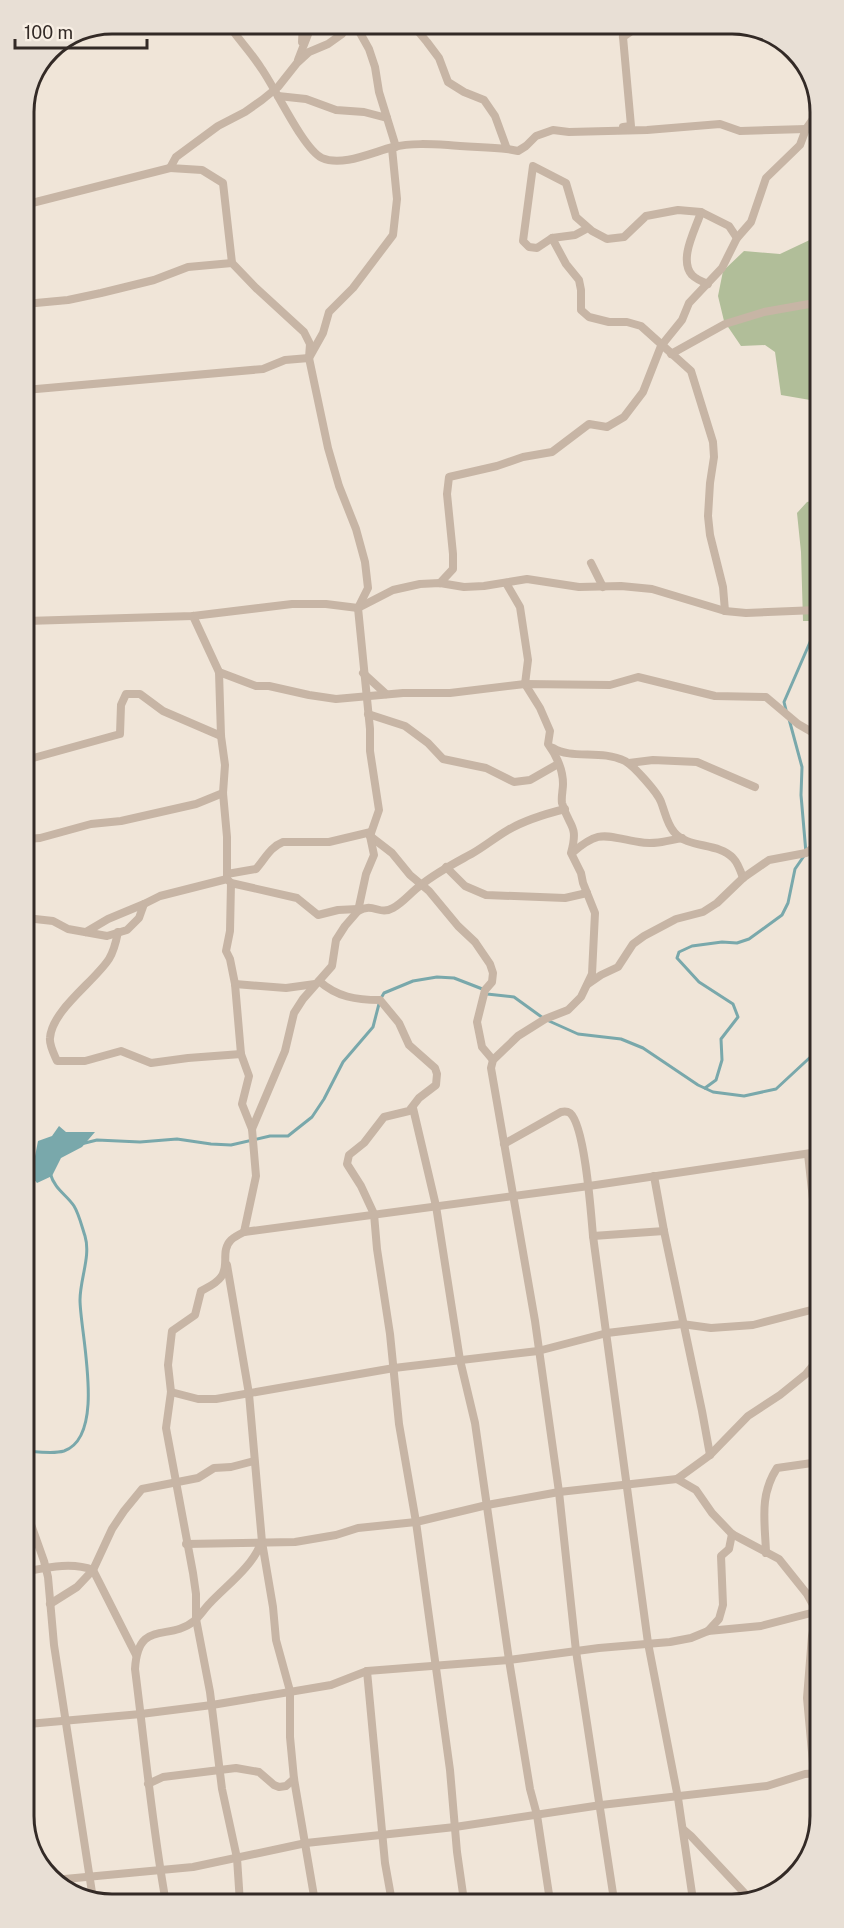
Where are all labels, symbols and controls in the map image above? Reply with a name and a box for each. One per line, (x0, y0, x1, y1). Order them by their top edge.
scale bar (15, 12, 147, 50)
text: 100 m (24, 22, 73, 43)

